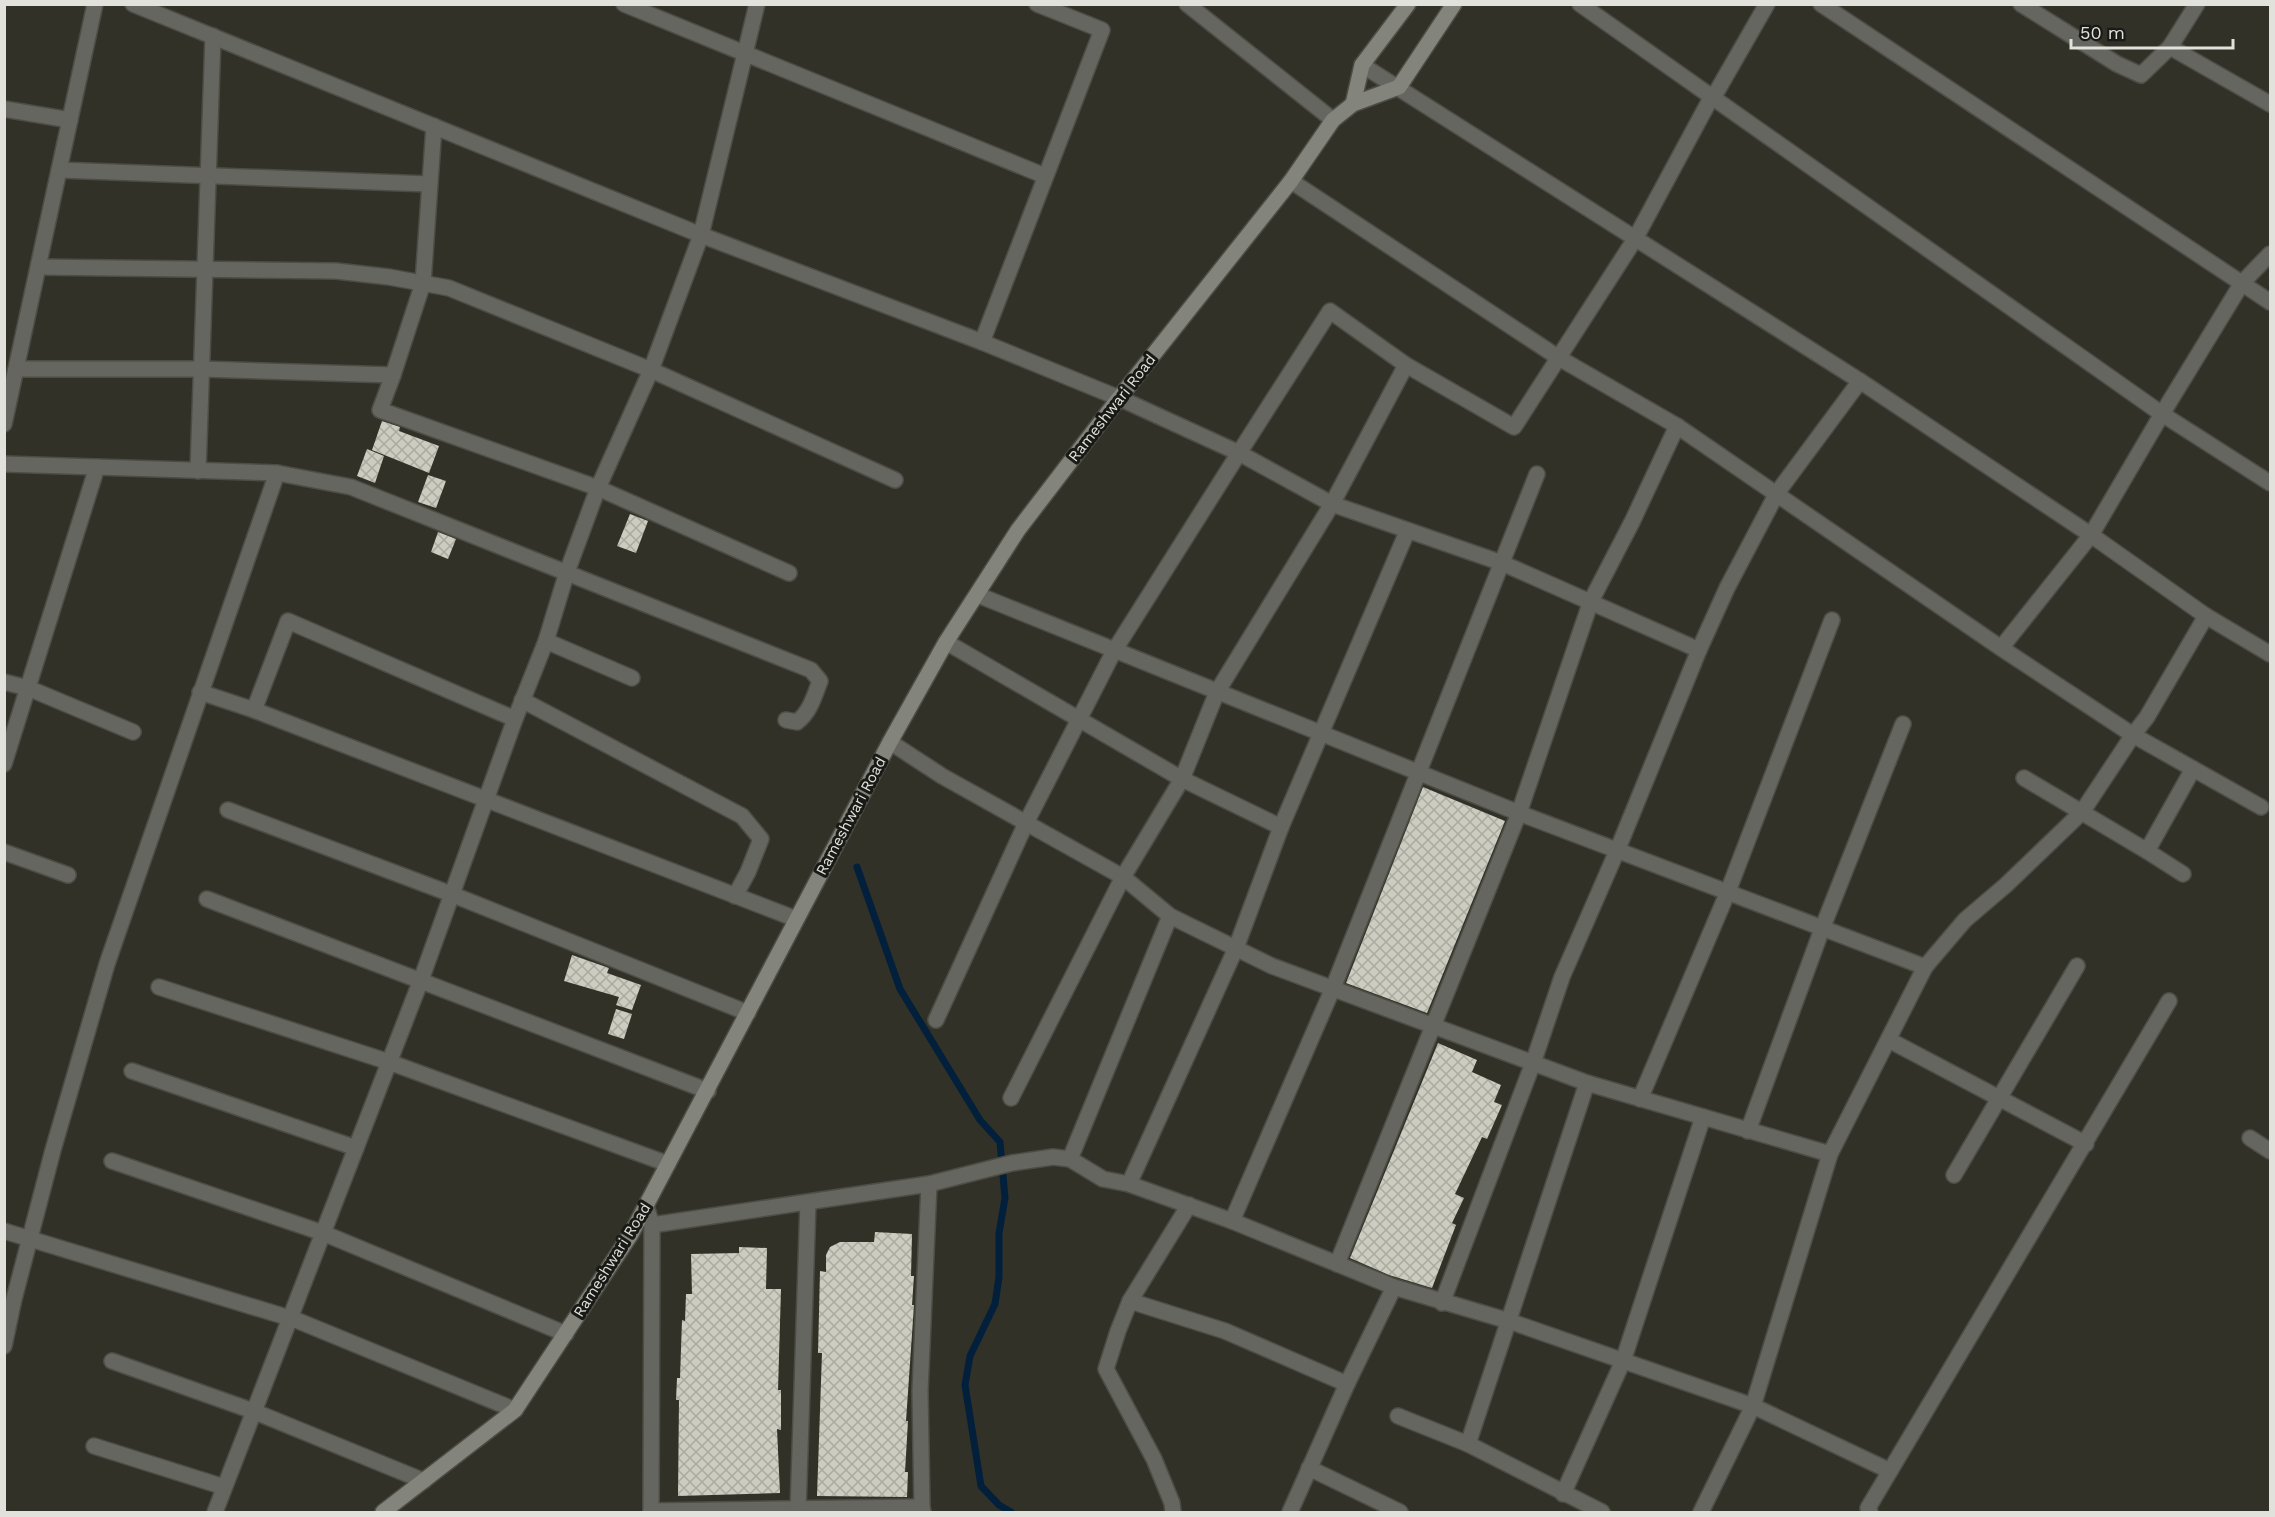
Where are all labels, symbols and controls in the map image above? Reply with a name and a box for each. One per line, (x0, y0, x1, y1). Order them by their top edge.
scale bar (2071, 12, 2233, 50)
text: 50 m (2080, 22, 2125, 43)
street label: Rameshwari Road (1065, 351, 1159, 465)
street label: Rameshwari Road (812, 754, 890, 878)
street label: Rameshwari Road (570, 1200, 654, 1320)

